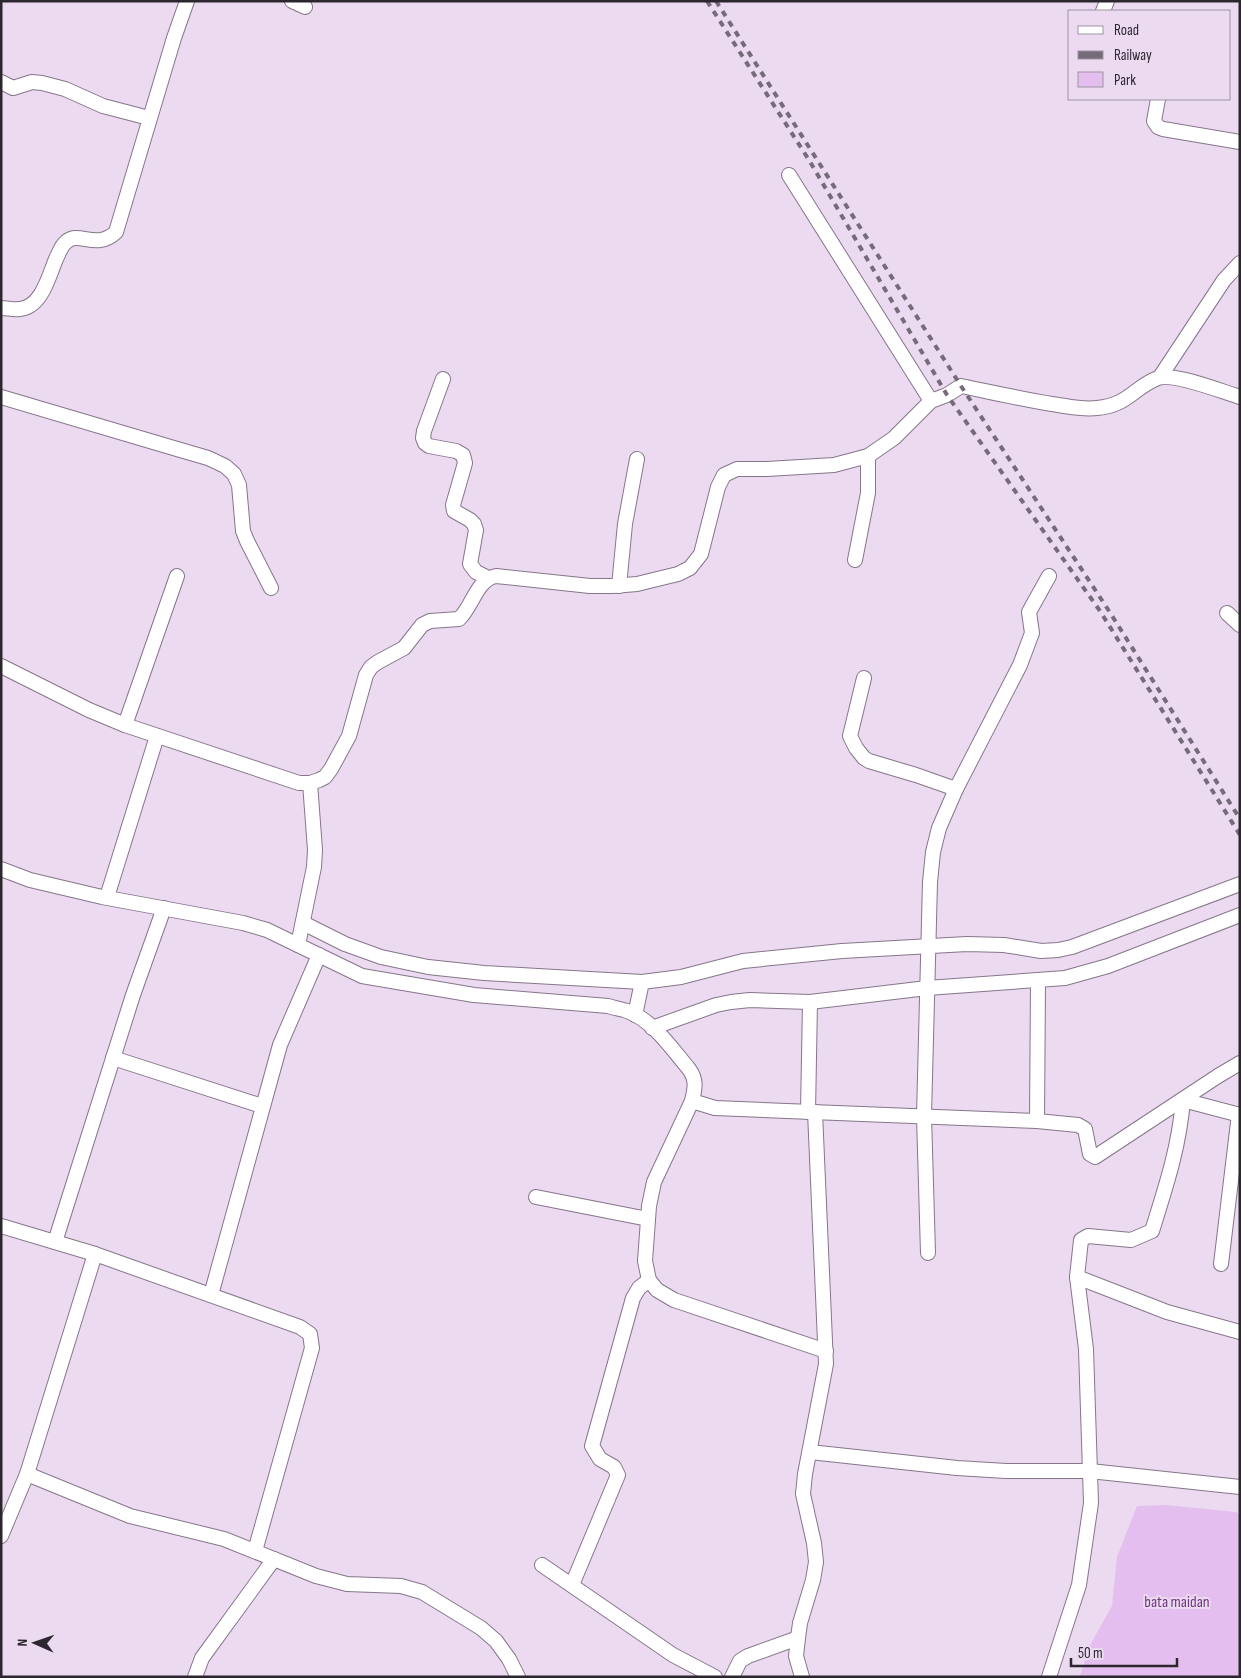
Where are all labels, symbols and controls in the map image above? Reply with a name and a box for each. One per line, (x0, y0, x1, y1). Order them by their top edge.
legend (1068, 10, 1231, 100)
text: Road (1114, 21, 1139, 40)
text: Railway (1114, 46, 1152, 65)
text: Park (1114, 71, 1136, 90)
park label: bata maidan (1144, 1593, 1210, 1612)
north arrow (10, 1618, 60, 1668)
scale bar (1071, 1636, 1177, 1668)
text: N (14, 1639, 31, 1647)
text: 50 m (1078, 1644, 1103, 1663)

